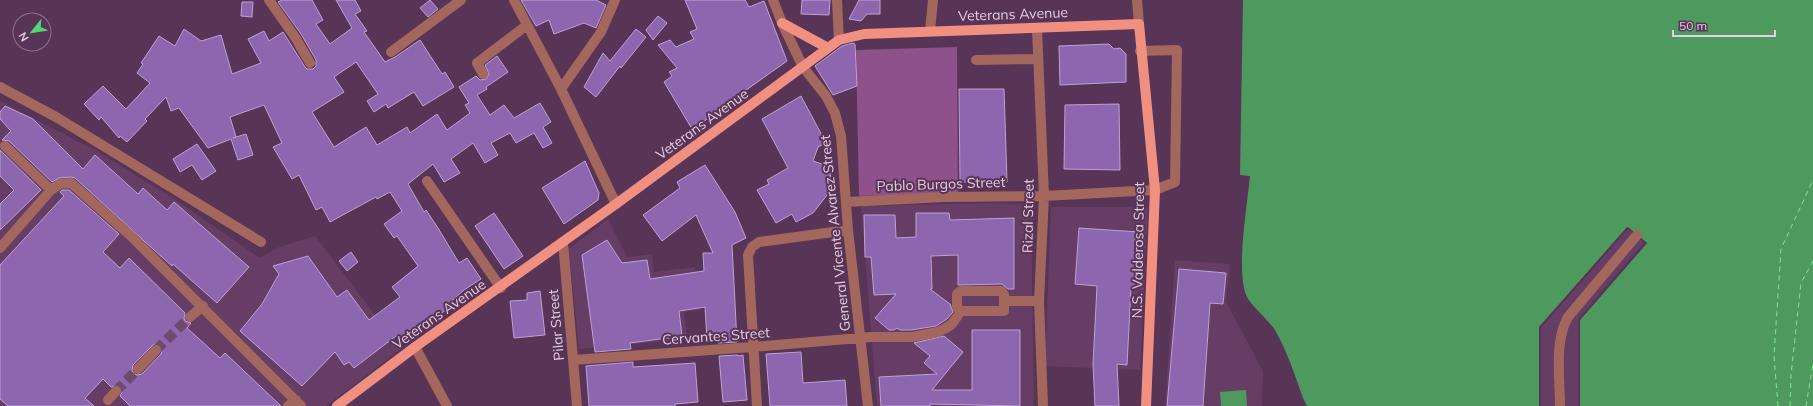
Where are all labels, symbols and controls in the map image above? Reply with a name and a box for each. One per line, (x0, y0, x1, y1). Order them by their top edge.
street label: Veterans Avenue (958, 3, 1068, 25)
north arrow (12, 12, 52, 52)
scale bar (1673, 12, 1775, 38)
text: 50 m (1679, 18, 1707, 33)
text: N (15, 30, 31, 44)
street label: Veterans Avenue (652, 84, 752, 164)
street label: General Vicente Alvarez Street (816, 134, 854, 332)
street label: Pablo Burgos Street (876, 173, 1006, 195)
street label: Rizal Street (1018, 179, 1038, 253)
street label: N.S. Valderosa Street (1128, 181, 1148, 318)
street label: Veterans Avenue (389, 275, 489, 353)
street label: Pilar Street (544, 288, 568, 361)
street label: Cervantes Street (662, 323, 771, 349)

